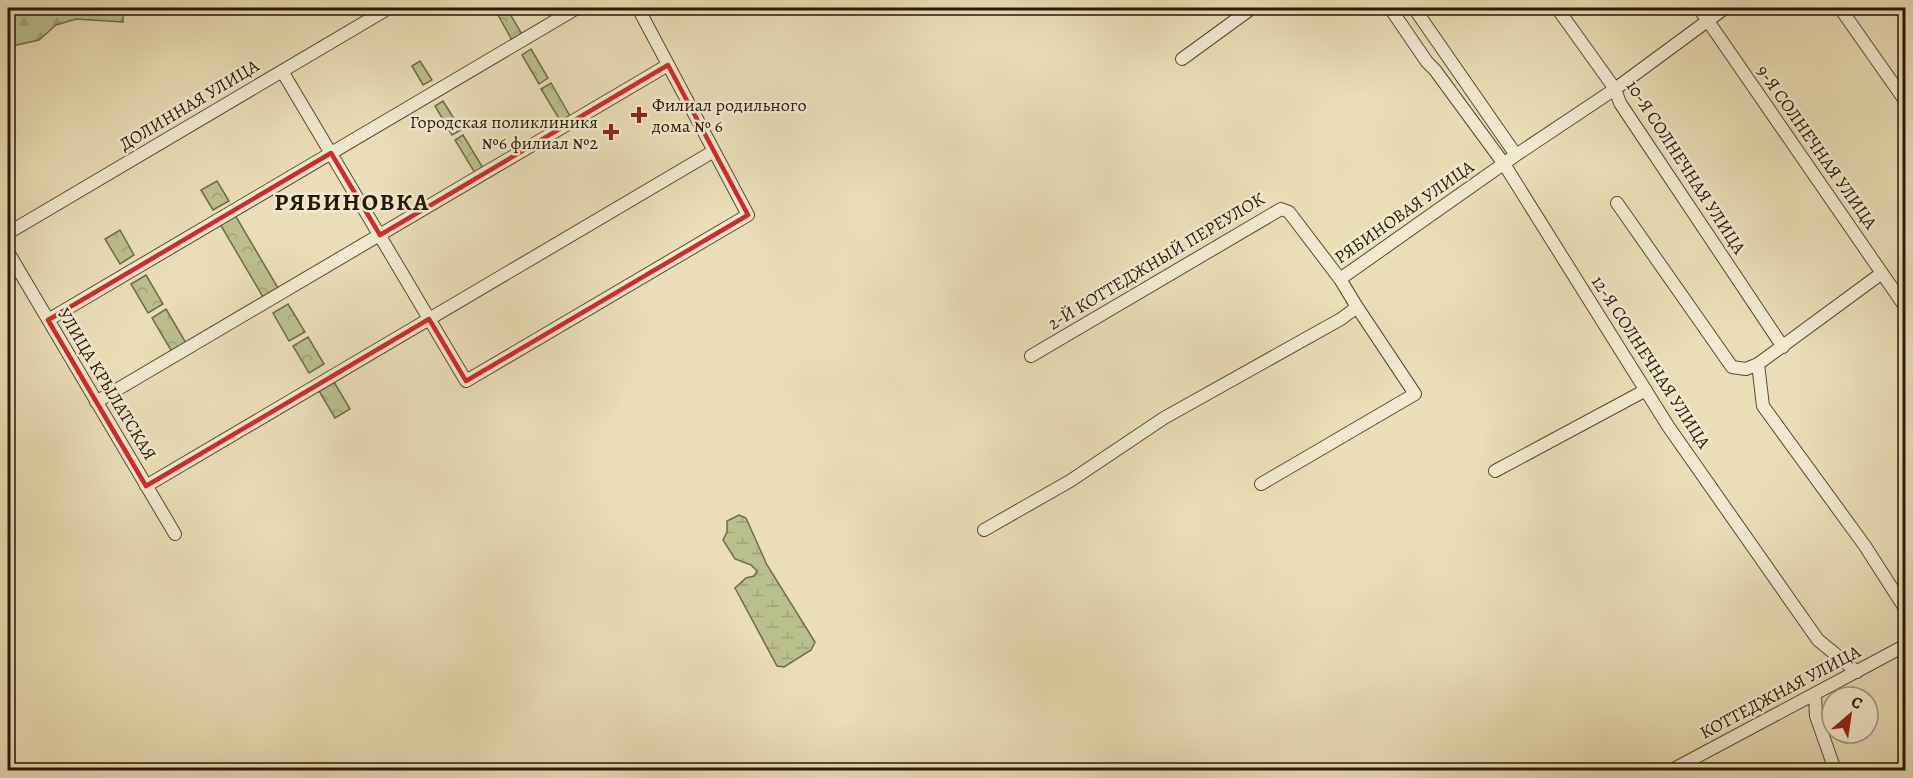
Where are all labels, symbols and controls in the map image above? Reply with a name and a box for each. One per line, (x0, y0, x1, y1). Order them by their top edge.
street label: ДОЛИННАЯ УЛИЦА (115, 54, 264, 156)
street label: 9-Я СОЛНЕЧНАЯ УЛИЦА (1751, 60, 1883, 234)
street label: 10-Я СОЛНЕЧНАЯ УЛИЦА (1621, 75, 1752, 259)
place label: Филиал родильного дома № 6 (651, 93, 807, 138)
marker: Филиал родильного дома № 6 (630, 106, 648, 124)
place label: Городская поликлиникя №6 филиал №2 (410, 110, 598, 155)
marker: Городская поликлиникя №6 филиал №2 (602, 123, 620, 141)
street label: РЯБИНОВАЯ УЛИЦА (1329, 154, 1479, 269)
district label: РЯБИНОВКА (274, 186, 430, 218)
street label: 2-Й КОТТЕДЖНЫЙ ПЕРЕУЛОК (1043, 186, 1269, 335)
street label: 12-Я СОЛНЕЧНАЯ УЛИЦА (1586, 271, 1716, 454)
street label: УЛИЦА КРЫЛАТСКАЯ (52, 303, 162, 465)
street label: КОТТЕДЖНАЯ УЛИЦА (1696, 639, 1865, 745)
north arrow (1820, 685, 1880, 745)
text: С (1847, 691, 1867, 715)

